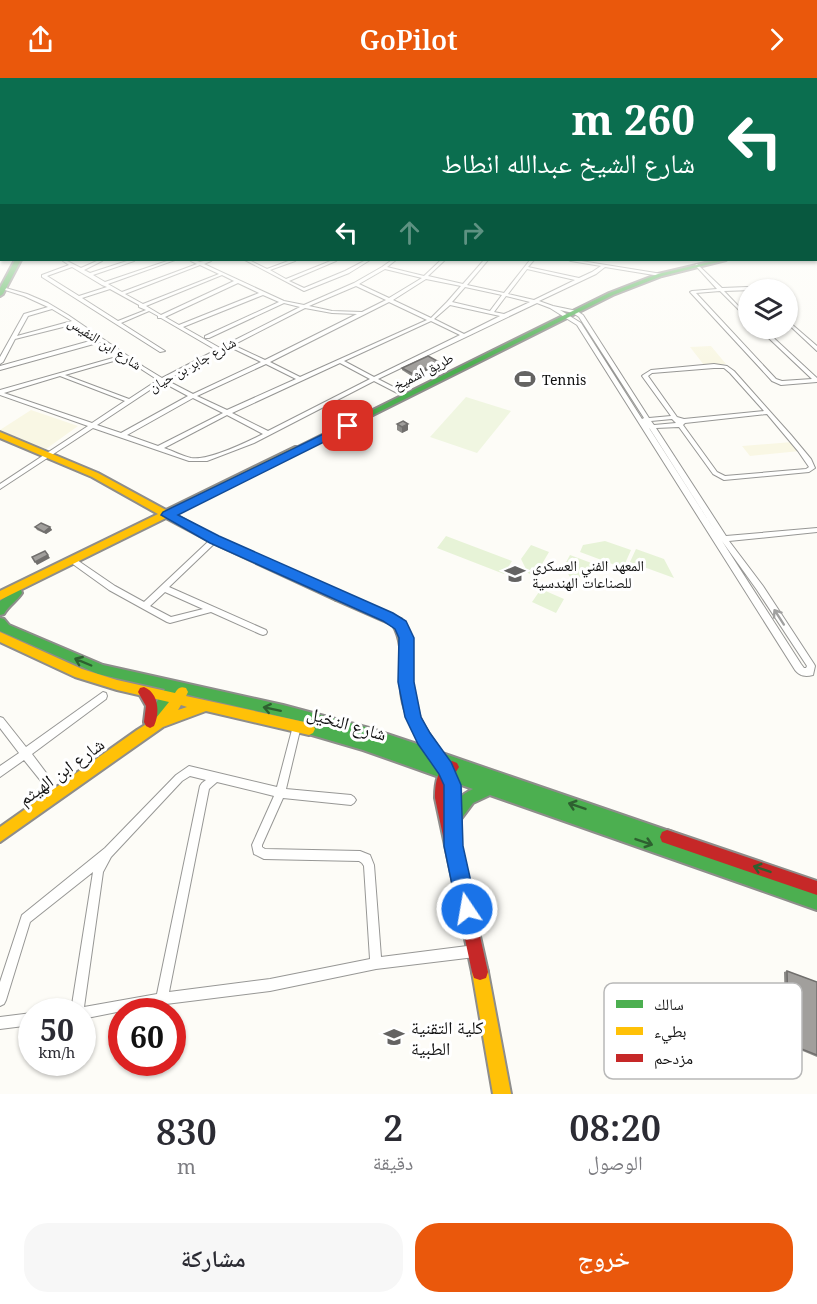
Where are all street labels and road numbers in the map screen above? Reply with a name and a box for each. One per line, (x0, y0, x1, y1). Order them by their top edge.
street label: شارع ابن النفيس (64, 312, 146, 375)
street label: شارع جابر بن حيان (145, 332, 240, 397)
street label: طريق اشميخ (390, 348, 457, 395)
street label: شارع النخيل (305, 700, 389, 746)
street label: شارع ابن الهيثم (13, 732, 109, 811)

